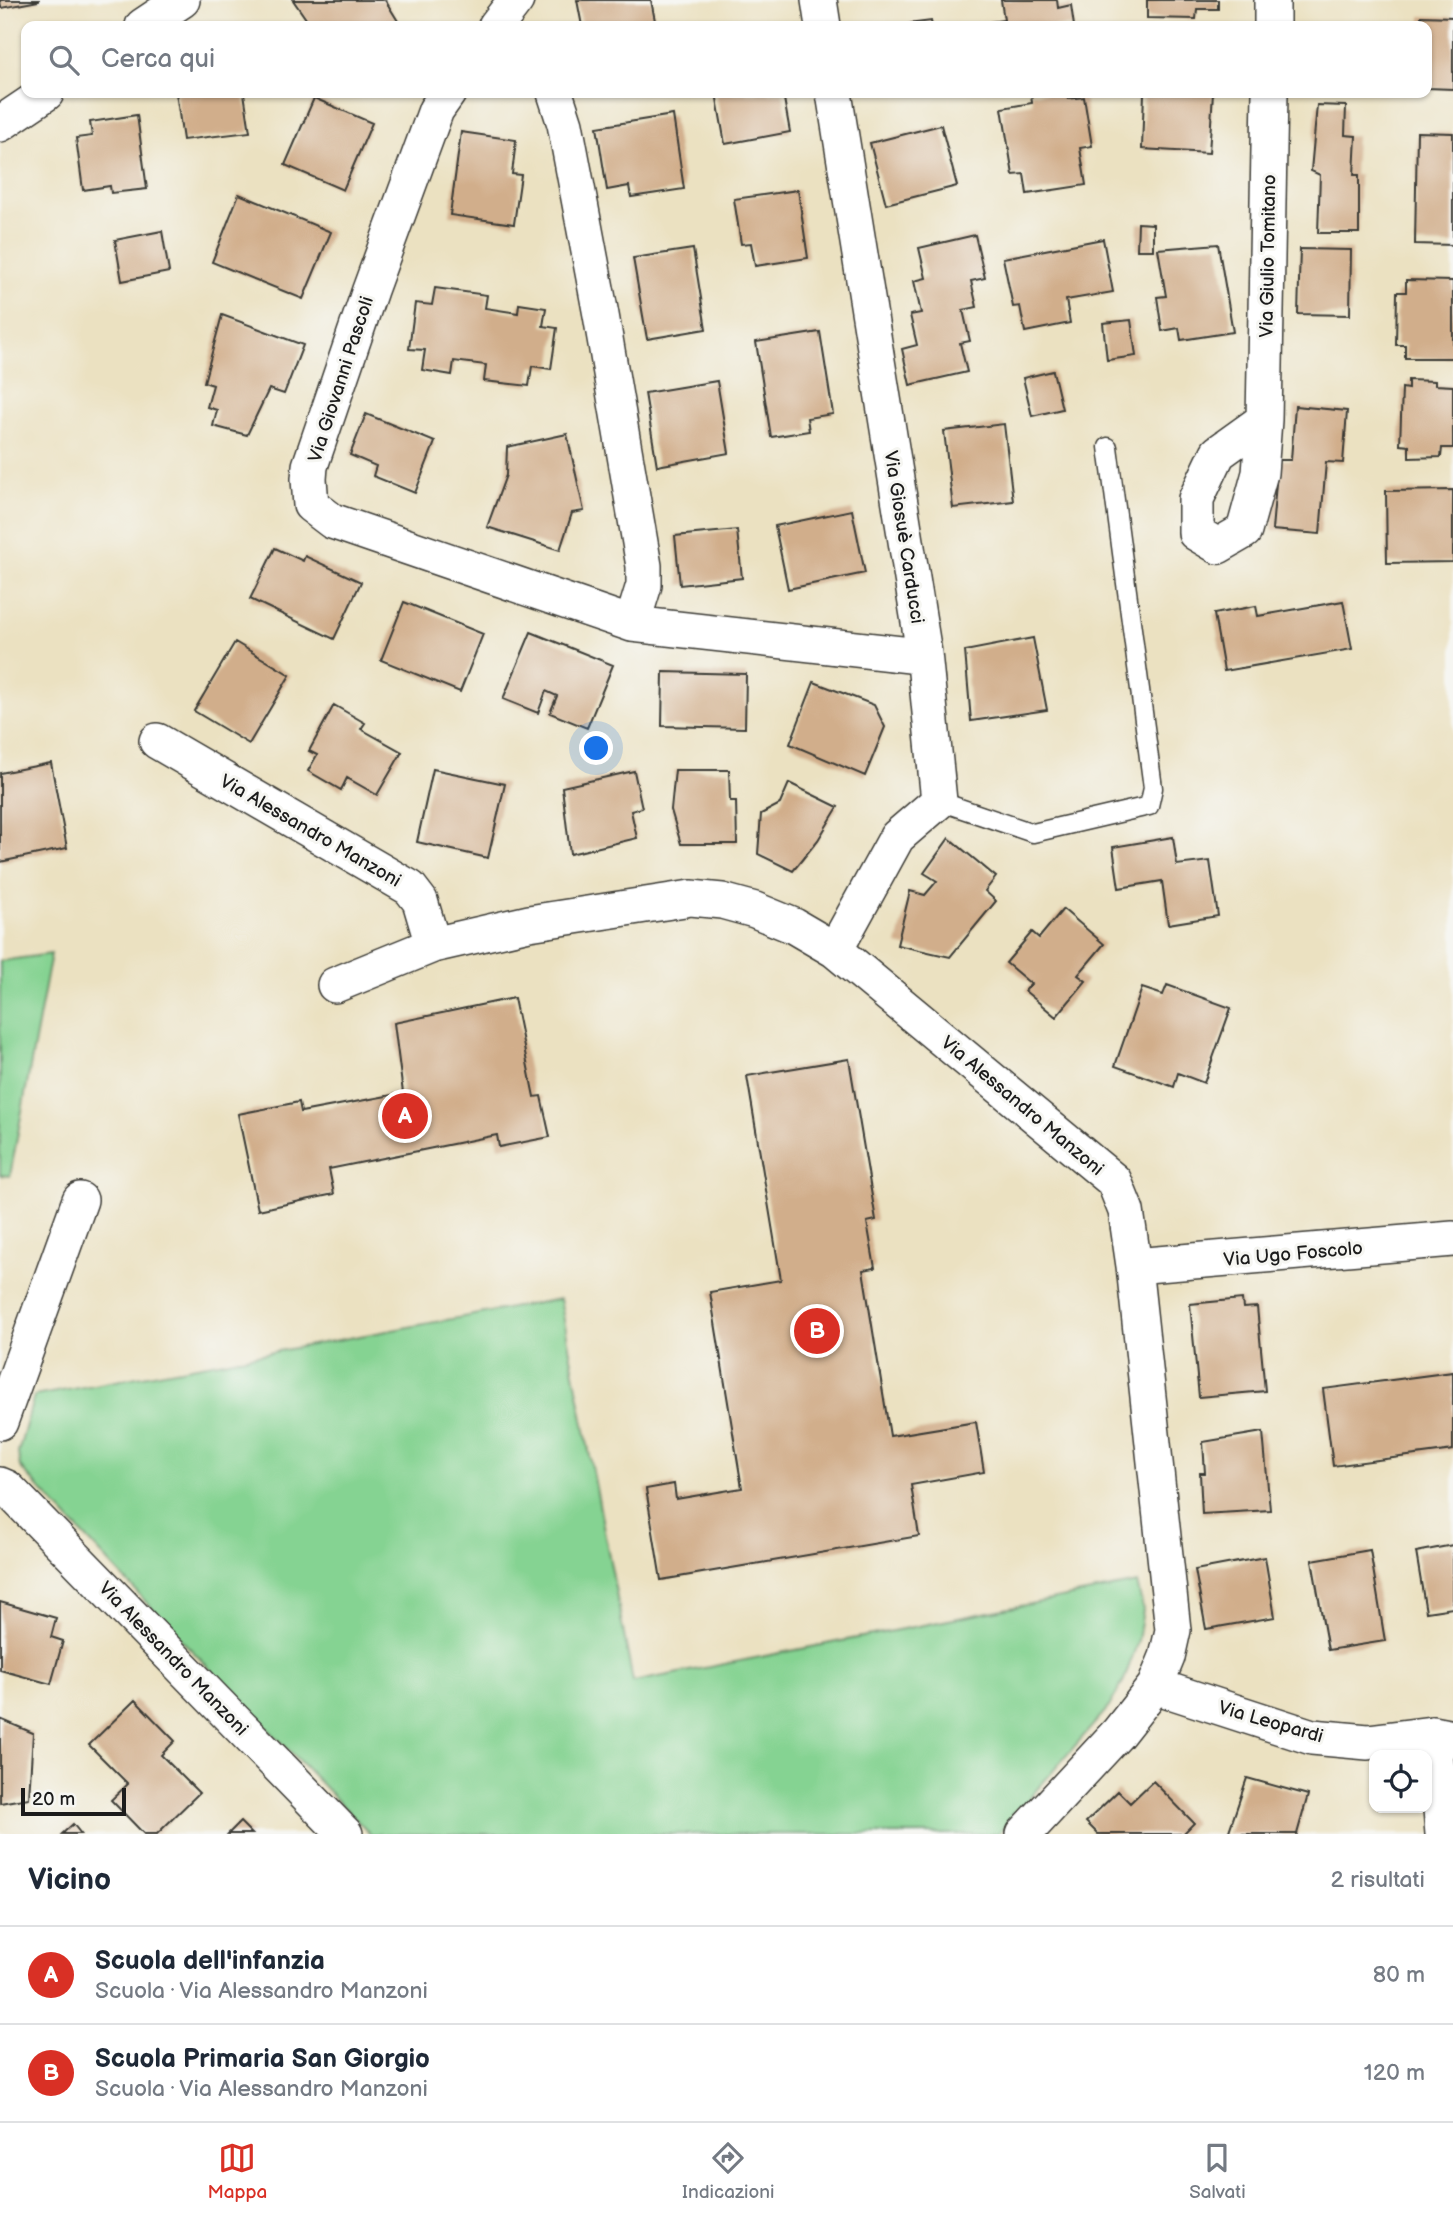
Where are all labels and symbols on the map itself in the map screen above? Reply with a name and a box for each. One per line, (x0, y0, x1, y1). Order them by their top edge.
street label: Via Giulio Tomitano (1256, 174, 1281, 338)
street label: Via Giovanni Pascoli (304, 294, 379, 465)
street label: Via Giosuè Carducci (878, 449, 929, 625)
your location (579, 731, 613, 765)
street label: Via Alessandro Manzoni (216, 770, 405, 893)
street label: Via Alessandro Manzoni (936, 1031, 1108, 1181)
pin: A (382, 1090, 428, 1142)
street label: Via Ugo Foscolo (1223, 1237, 1364, 1272)
pin: B (794, 1305, 840, 1357)
street label: Via Alessandro Manzoni (93, 1577, 252, 1741)
street label: Via Leopardi (1215, 1696, 1326, 1748)
scale bar (21, 1785, 126, 1817)

